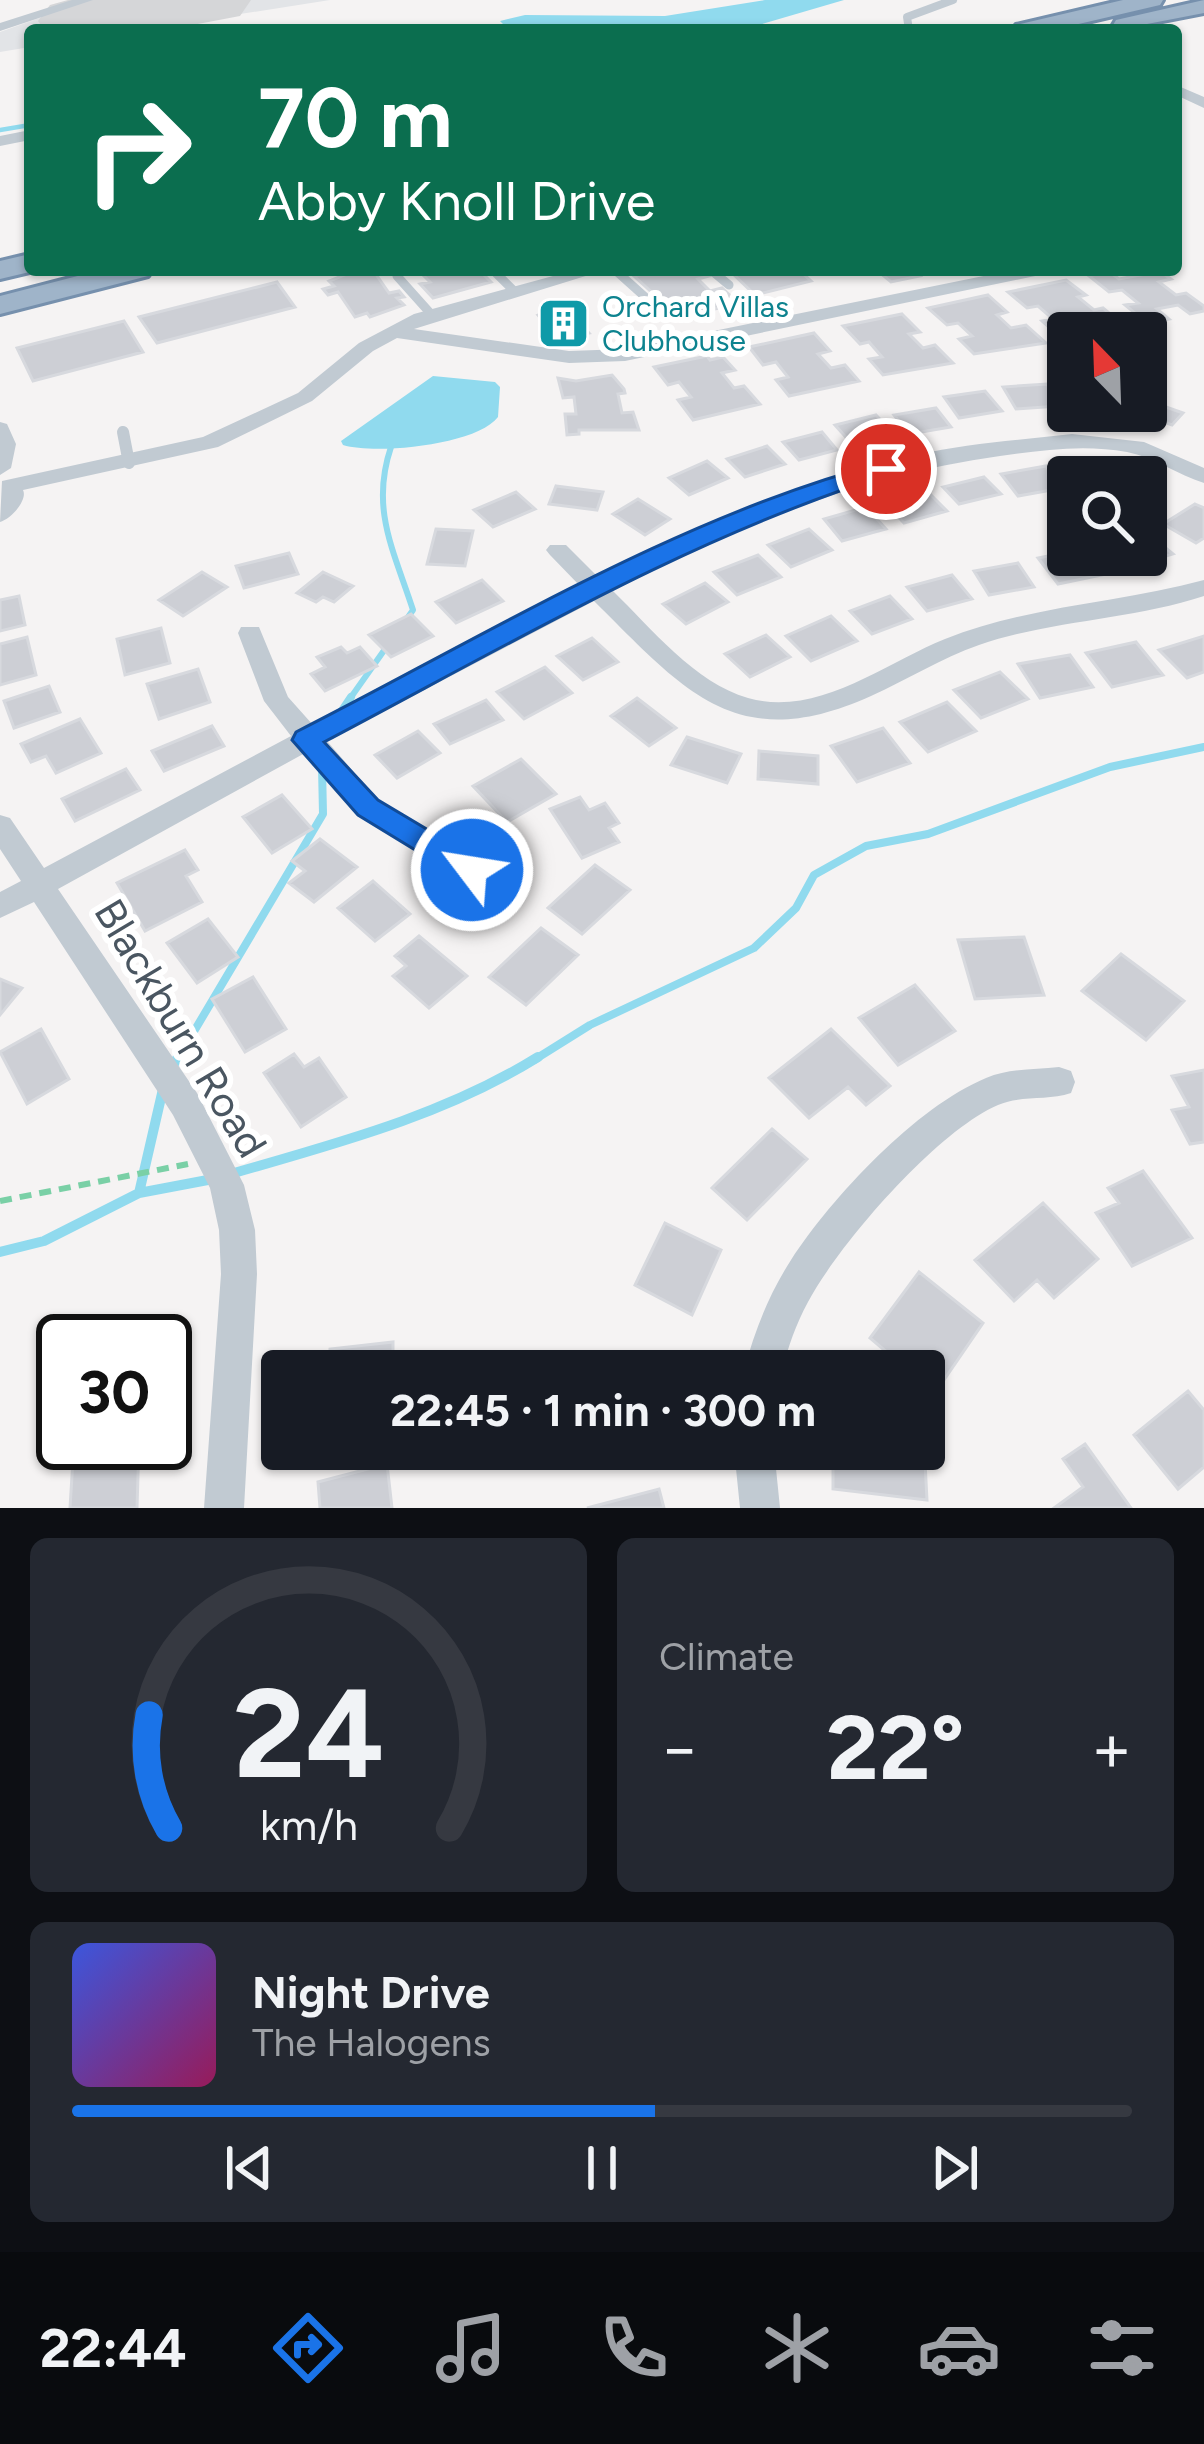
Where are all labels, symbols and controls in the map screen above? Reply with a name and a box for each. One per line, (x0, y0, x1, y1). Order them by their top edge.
text: 70 m (258, 67, 452, 168)
icon: right (60, 72, 216, 228)
text: Abby Knoll Drive (258, 169, 655, 234)
place label: Orchard Villas Clubhouse (602, 288, 789, 359)
building icon: Orchard Villas Clubhouse (535, 296, 591, 352)
north arrow (1047, 312, 1167, 432)
map controls (1047, 312, 1167, 576)
pin (835, 418, 937, 520)
icon: arrive (853, 436, 919, 502)
button: search (1047, 456, 1167, 576)
position arrow (409, 807, 535, 933)
street label: Blackburn Road (83, 890, 278, 1167)
speed limit sign: 30 (36, 1314, 192, 1470)
text: 22:45 · 1 min · 300 m (390, 1383, 816, 1437)
text: Climate (659, 1633, 794, 1680)
text: 24 (233, 1658, 384, 1808)
text: 22° (826, 1693, 965, 1802)
text: − (659, 1708, 700, 1788)
text: + (1091, 1708, 1132, 1788)
text: km/h (260, 1799, 357, 1851)
text: Night Drive (252, 1965, 490, 2019)
text: The Halogens (252, 2019, 491, 2066)
icon: previous (216, 2135, 282, 2201)
icon: pause (569, 2135, 635, 2201)
icon: next (922, 2135, 988, 2201)
icon: directions (266, 2306, 350, 2390)
icon: music (429, 2306, 513, 2390)
icon: phone (592, 2306, 676, 2390)
icon: climate (755, 2306, 839, 2390)
icon: car (917, 2306, 1001, 2390)
icon: filters (1080, 2306, 1164, 2390)
text: 22:44 (39, 2316, 187, 2381)

